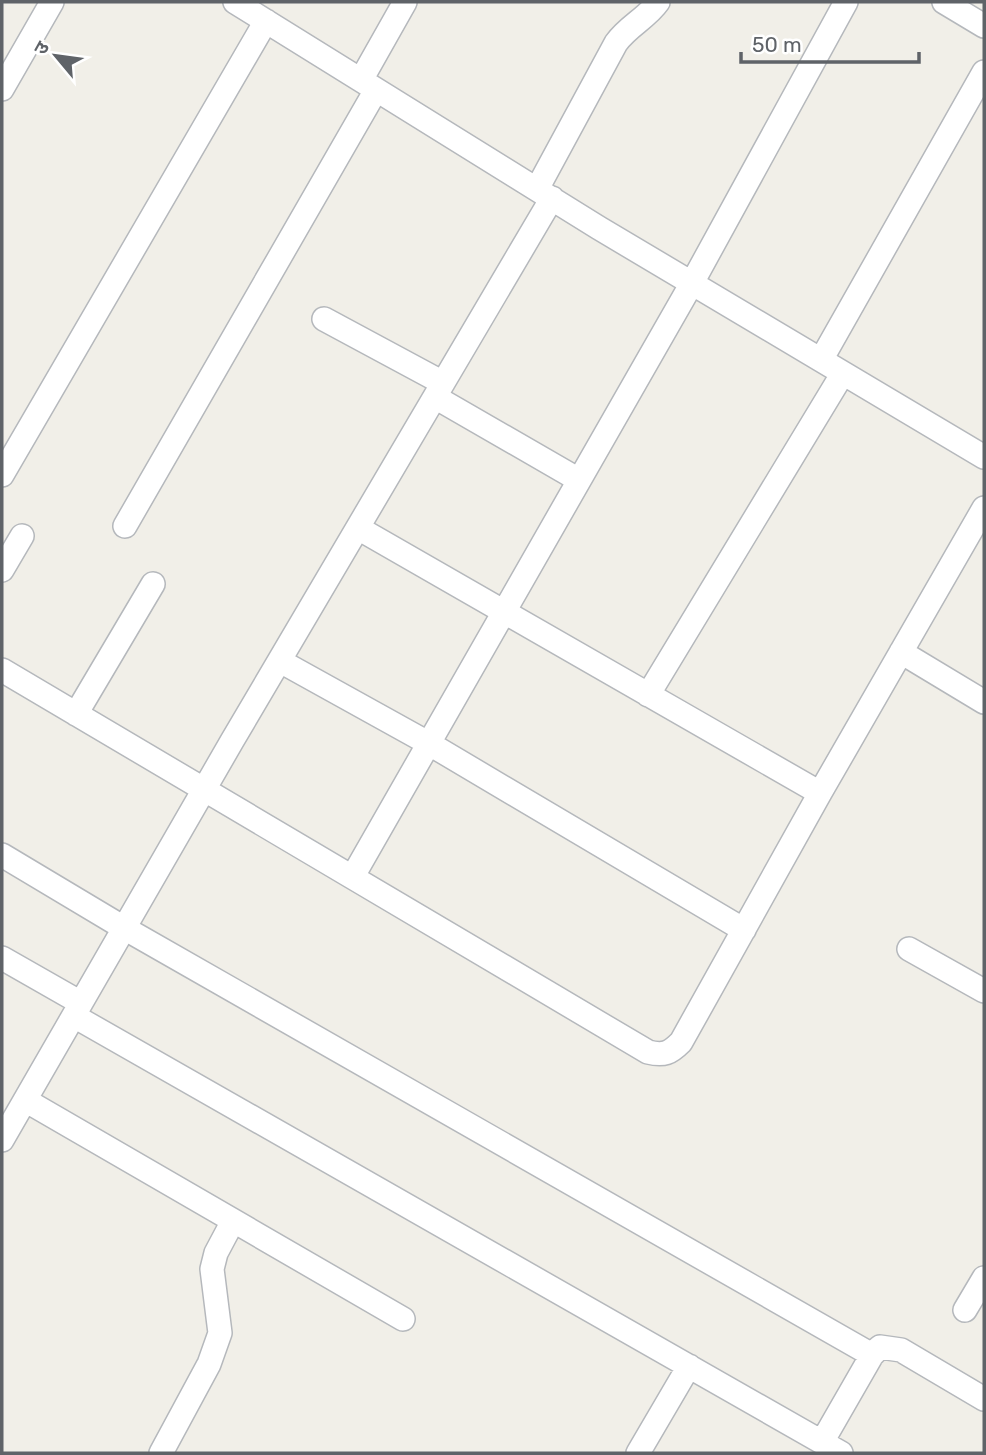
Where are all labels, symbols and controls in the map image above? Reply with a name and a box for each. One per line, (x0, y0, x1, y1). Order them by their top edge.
north arrow (21, 21, 91, 91)
scale bar (741, 21, 920, 65)
text: 50 m (752, 32, 802, 57)
text: उ (29, 37, 55, 58)

